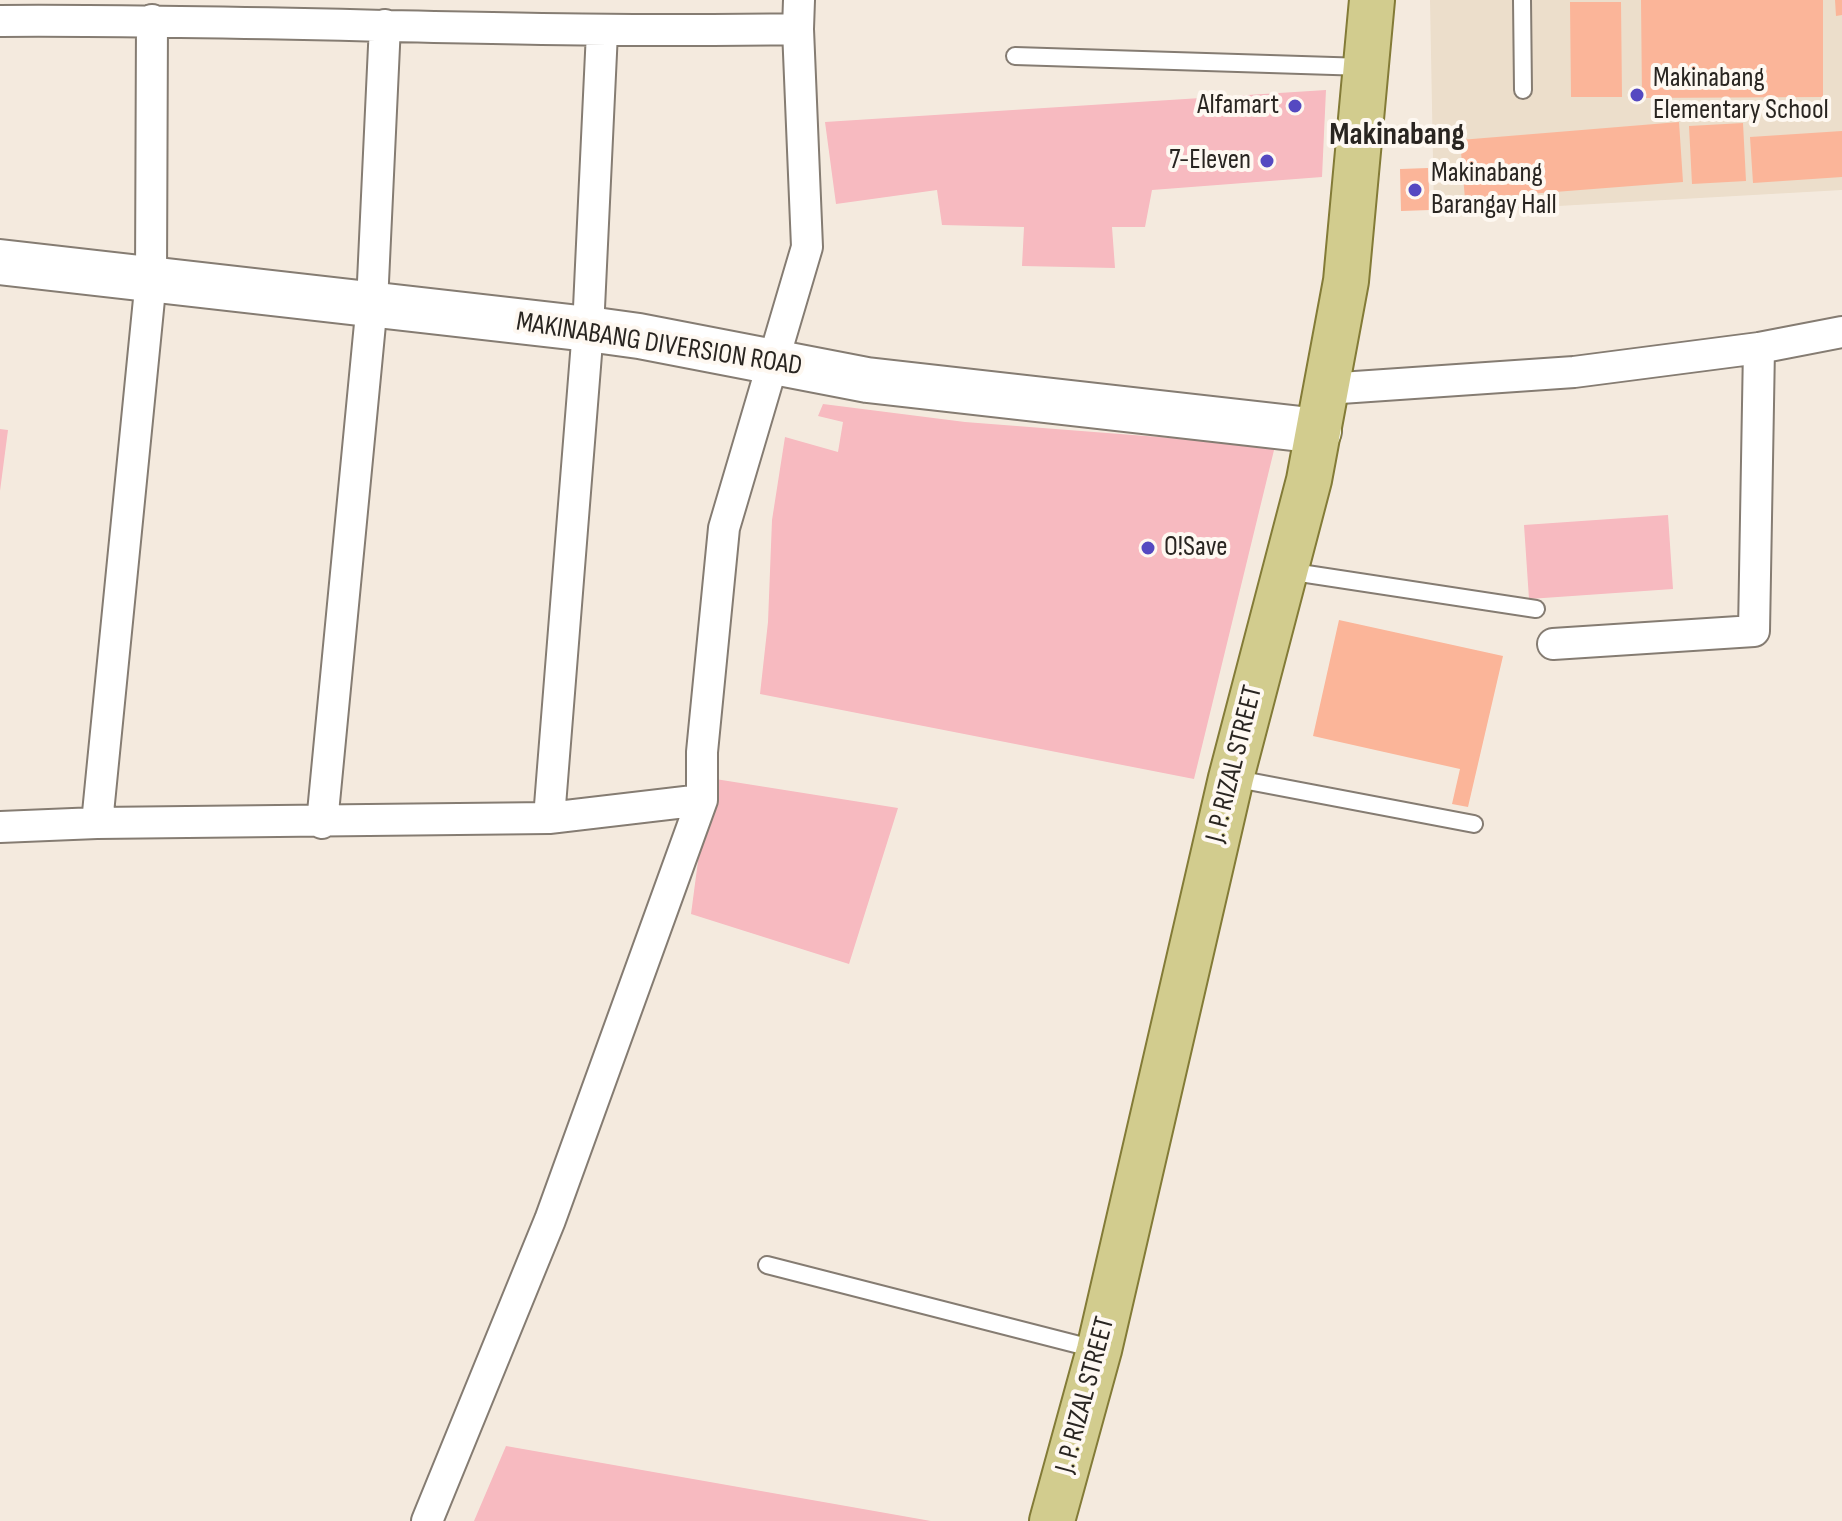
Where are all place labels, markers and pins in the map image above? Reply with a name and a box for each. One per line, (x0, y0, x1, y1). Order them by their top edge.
place label: Makinabang Elementary School (1653, 62, 1829, 128)
marker: Makinabang Elementary School (1628, 86, 1646, 104)
place label: Alfamart (1197, 89, 1279, 123)
marker: Alfamart (1286, 97, 1304, 115)
place label: 7-Eleven (1169, 144, 1251, 178)
marker: 7-Eleven (1258, 152, 1276, 170)
place label: Makinabang Barangay Hall (1431, 157, 1557, 223)
marker: Makinabang Barangay Hall (1406, 181, 1424, 199)
place label: O!Save (1164, 531, 1228, 565)
marker: O!Save (1139, 539, 1157, 557)

